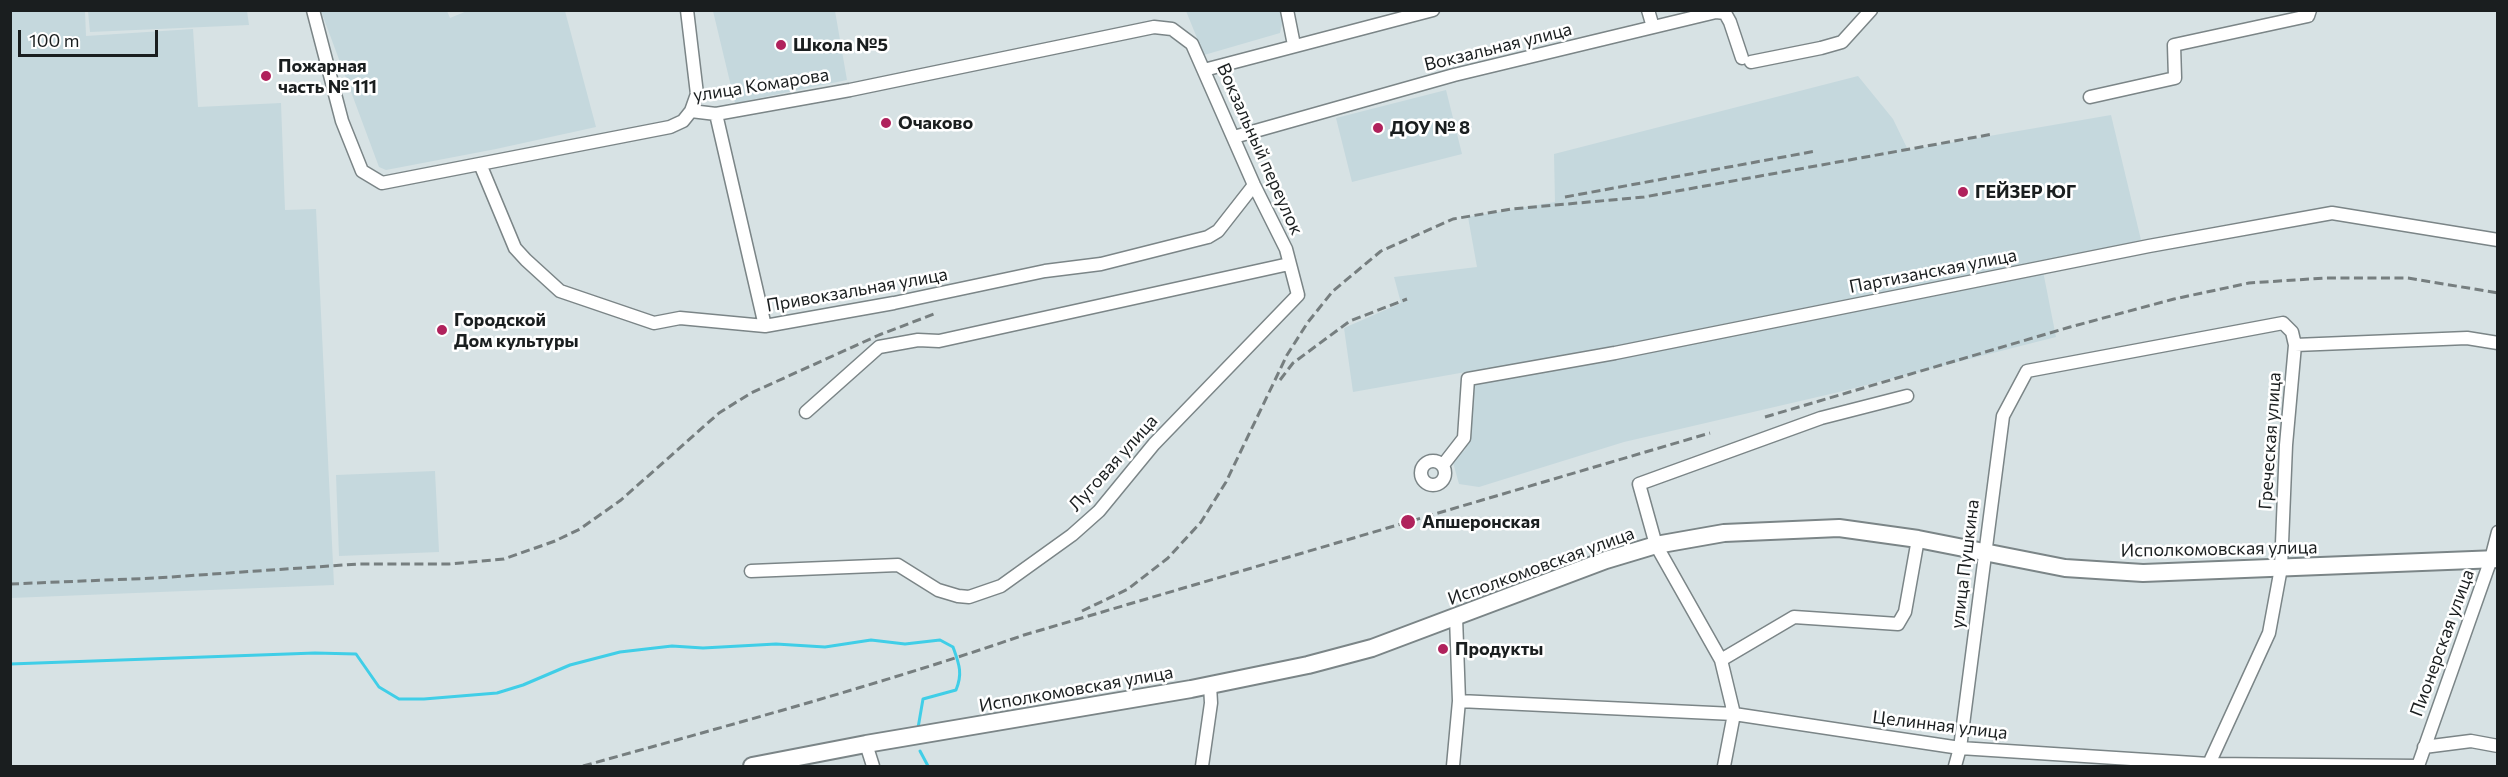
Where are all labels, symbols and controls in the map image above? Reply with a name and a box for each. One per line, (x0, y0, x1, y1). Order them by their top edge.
scale bar (21, 18, 160, 56)
street label: Вокзальная улица (1422, 18, 1574, 76)
text: 100 m (29, 29, 79, 51)
place label: Школа №5 (793, 34, 888, 56)
marker: Школа №5 (774, 38, 788, 52)
place label: Пожарная часть № 111 (278, 55, 377, 98)
street label: Вокзальный переулок (1212, 60, 1308, 238)
street label: улица Комарова (692, 64, 830, 106)
marker: Пожарная часть № 111 (259, 69, 273, 83)
place label: Очаково (898, 112, 973, 134)
marker: Очаково (879, 116, 893, 130)
place label: ДОУ № 8 (1390, 117, 1470, 139)
marker: ДОУ № 8 (1371, 121, 1385, 135)
place label: ГЕЙЗЕР ЮГ (1975, 181, 2076, 203)
marker: ГЕЙЗЕР ЮГ (1956, 185, 1970, 199)
street label: Партизанская улица (1847, 244, 2019, 298)
street label: Привокзальная улица (765, 263, 949, 317)
place label: Городской Дом культуры (454, 309, 579, 352)
marker: Городской Дом культуры (435, 323, 449, 337)
street label: Греческая улица (2254, 372, 2286, 510)
street label: Луговая улица (1064, 410, 1162, 516)
street label: улица Пушкина (1946, 498, 1984, 630)
place label: Апшеронская (1422, 511, 1540, 533)
marker: Апшеронская (1399, 513, 1417, 531)
street label: Исполкомовская улица (1445, 522, 1637, 610)
street label: Исполкомовская улица (2120, 536, 2318, 562)
street label: Пионерская улица (2405, 567, 2479, 719)
place label: Продукты (1455, 638, 1543, 660)
marker: Продукты (1436, 642, 1450, 656)
street label: Исполкомовская улица (977, 661, 1175, 717)
street label: Целинная улица (1871, 706, 2009, 744)

